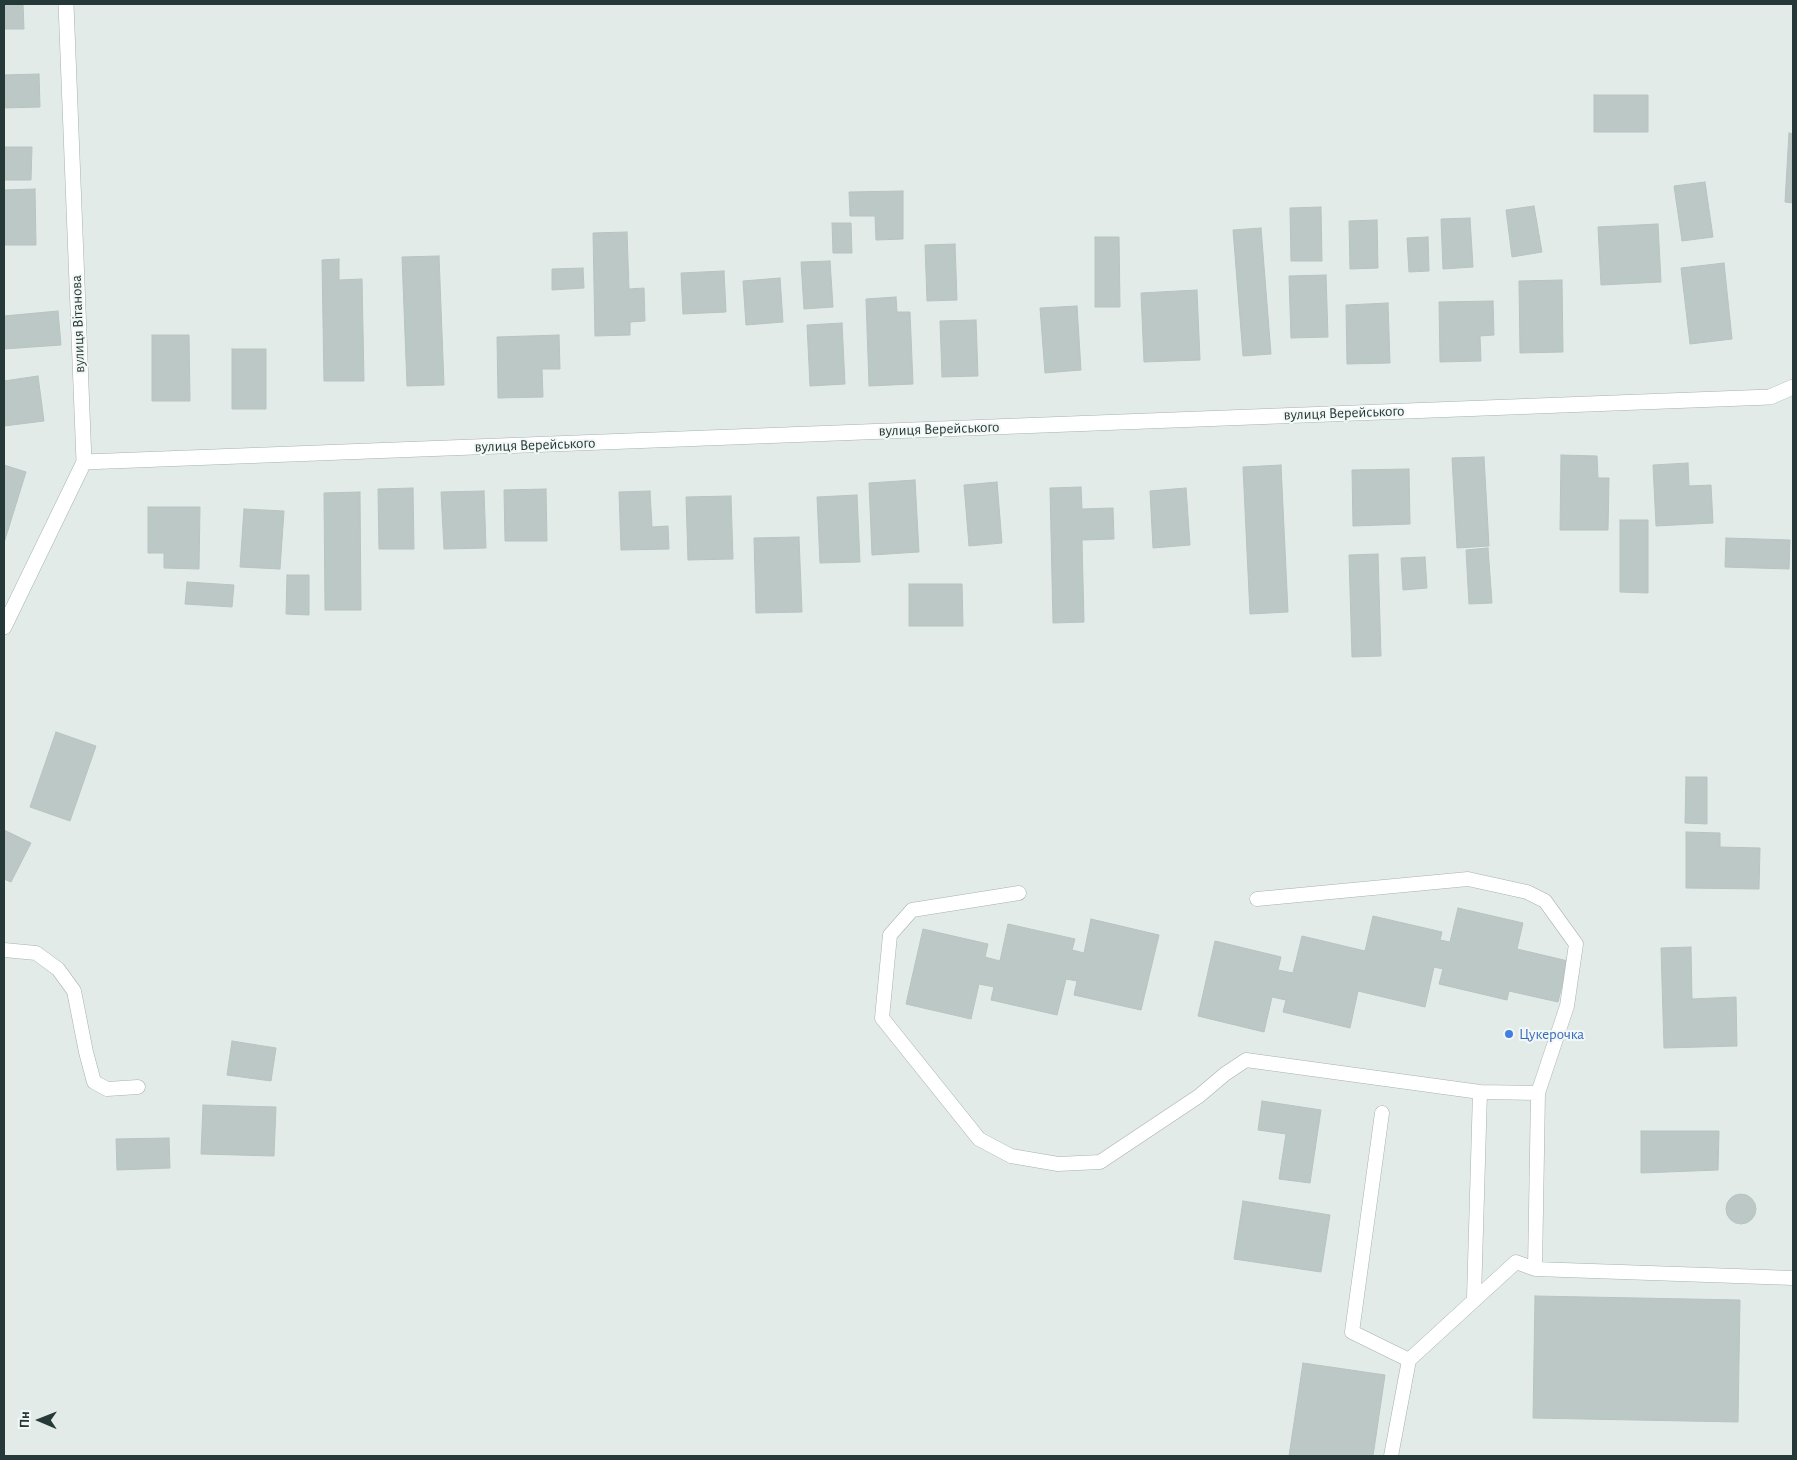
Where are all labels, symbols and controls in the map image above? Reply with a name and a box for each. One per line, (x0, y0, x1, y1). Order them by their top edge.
street label: вулиця Вітанова (67, 275, 89, 373)
street label: вулиця Верейського (1283, 402, 1405, 424)
street label: вулиця Верейського (878, 418, 1000, 440)
street label: вулиця Верейського (474, 434, 596, 456)
place label: Цукерочка (1519, 1025, 1584, 1043)
marker: Цукерочка (1503, 1028, 1515, 1040)
north arrow (15, 1395, 65, 1445)
text: Пн (18, 1411, 32, 1428)

